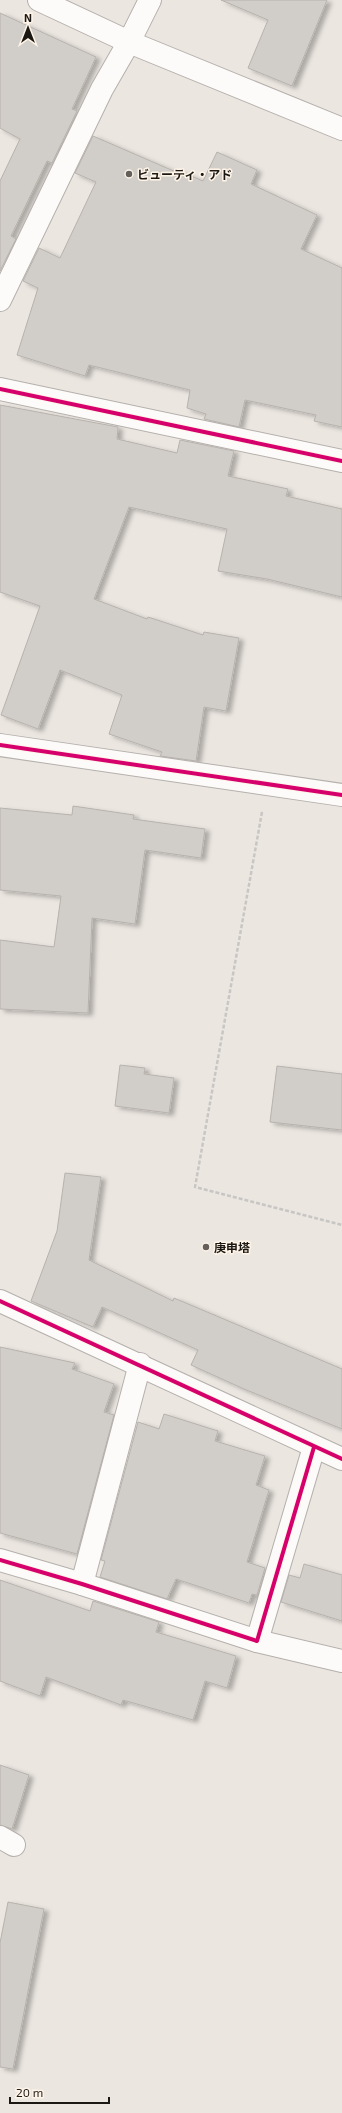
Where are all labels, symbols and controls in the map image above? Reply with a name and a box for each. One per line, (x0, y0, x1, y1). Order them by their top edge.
north arrow (8, 8, 48, 48)
text: N (24, 11, 32, 24)
place label: ビューティ・アド (137, 167, 232, 181)
marker: ビューティ・アド (124, 169, 134, 179)
place label: 庚申塔 (214, 1240, 250, 1254)
marker: 庚申塔 (201, 1242, 211, 1252)
scale bar (10, 2079, 109, 2105)
text: 20 m (16, 2085, 43, 2099)

